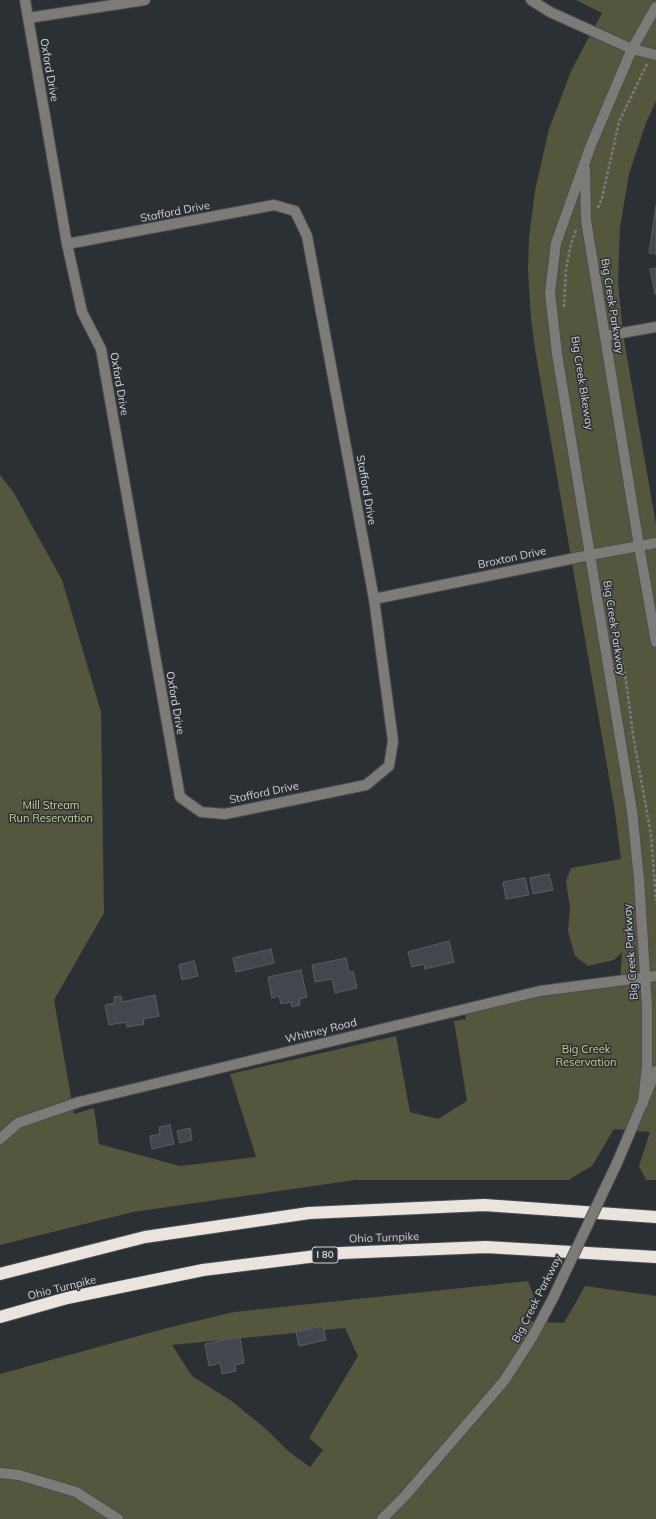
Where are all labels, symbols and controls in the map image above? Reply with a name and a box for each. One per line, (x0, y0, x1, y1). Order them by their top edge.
street label: Oxford Drive (37, 37, 61, 103)
street label: Stafford Drive (139, 199, 211, 225)
street label: Big Creek Parkway (598, 257, 626, 355)
street label: Big Creek Bikeway (568, 335, 596, 431)
street label: Oxford Drive (107, 351, 131, 417)
street label: Stafford Drive (353, 454, 379, 526)
street label: Broxton Drive (477, 544, 547, 572)
street label: Big Creek Parkway (600, 579, 628, 677)
street label: Oxford Drive (163, 670, 187, 736)
street label: Stafford Drive (228, 779, 300, 807)
park label: Mill Stream Run Reservation (9, 799, 93, 825)
street label: Big Creek Parkway (621, 903, 641, 1001)
street label: Whitney Road (284, 1016, 358, 1046)
park label: Big Creek Reservation (556, 1043, 616, 1069)
street label: Ohio Turnpike (349, 1230, 419, 1246)
road number: I 80 (312, 1247, 338, 1263)
street label: Big Creek Parkway (509, 1253, 565, 1345)
street label: Ohio Turnpike (26, 1273, 98, 1303)

